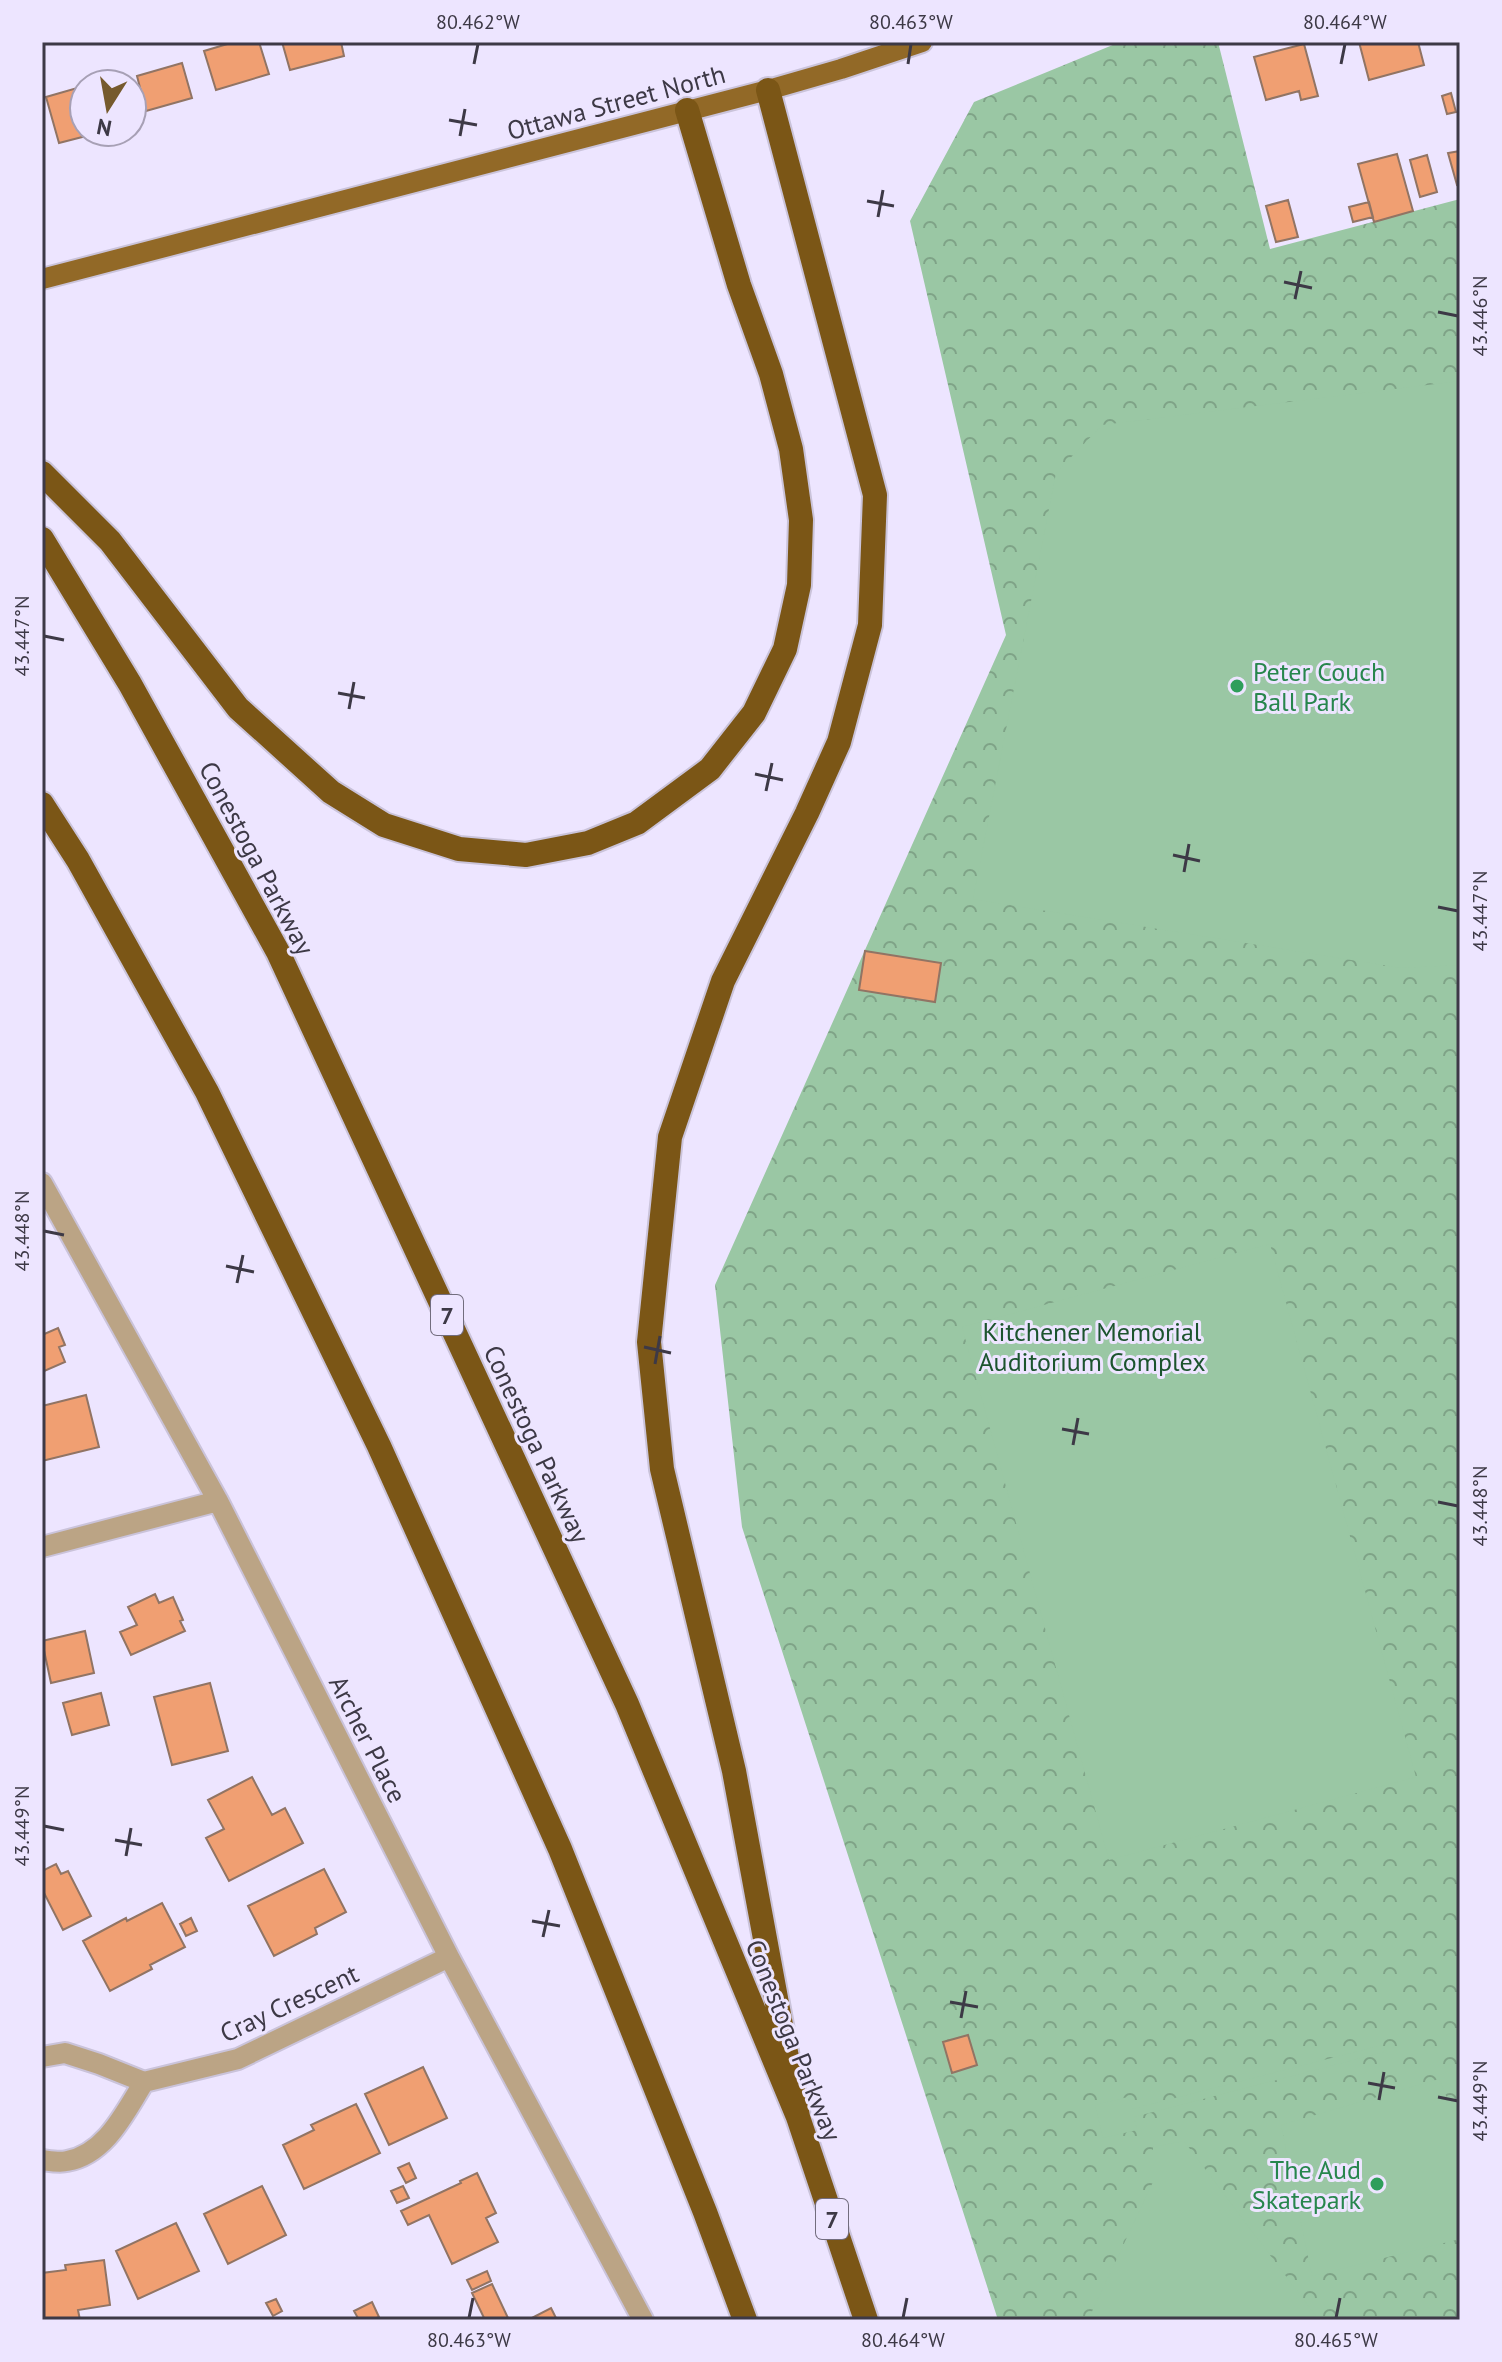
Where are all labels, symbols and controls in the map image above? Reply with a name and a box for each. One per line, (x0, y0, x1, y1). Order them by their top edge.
text: 80.462°W (436, 9, 520, 35)
text: 80.463°W (869, 9, 953, 35)
text: 80.464°W (1303, 9, 1387, 35)
street label: Ottawa Street North (503, 57, 729, 147)
north arrow (68, 68, 148, 148)
text: N (94, 113, 114, 143)
text: 43.446°N (1467, 276, 1493, 356)
text: 43.447°N (9, 596, 35, 676)
place label: Peter Couch Ball Park (1253, 655, 1385, 718)
marker: Peter Couch Ball Park (1228, 677, 1246, 695)
street label: Conestoga Parkway (192, 756, 322, 960)
text: 43.447°N (1467, 871, 1493, 951)
text: 43.448°N (9, 1191, 35, 1271)
road number: 7 (431, 1295, 463, 1335)
park label: Kitchener Memorial Auditorium Complex (978, 1315, 1206, 1378)
street label: Conestoga Parkway (477, 1340, 597, 1548)
text: 43.448°N (1467, 1466, 1493, 1546)
street label: Archer Place (322, 1670, 414, 1808)
text: 43.449°N (9, 1786, 35, 1866)
street label: Conestoga Parkway (739, 1934, 849, 2146)
street label: Cray Crescent (214, 1956, 364, 2049)
text: 43.449°N (1467, 2061, 1493, 2141)
place label: The Aud Skatepark (1252, 2153, 1362, 2216)
marker: The Aud Skatepark (1368, 2175, 1386, 2193)
road number: 7 (816, 2199, 848, 2239)
text: 80.463°W (427, 2327, 511, 2353)
text: 80.464°W (861, 2327, 945, 2353)
text: 80.465°W (1294, 2327, 1378, 2353)

